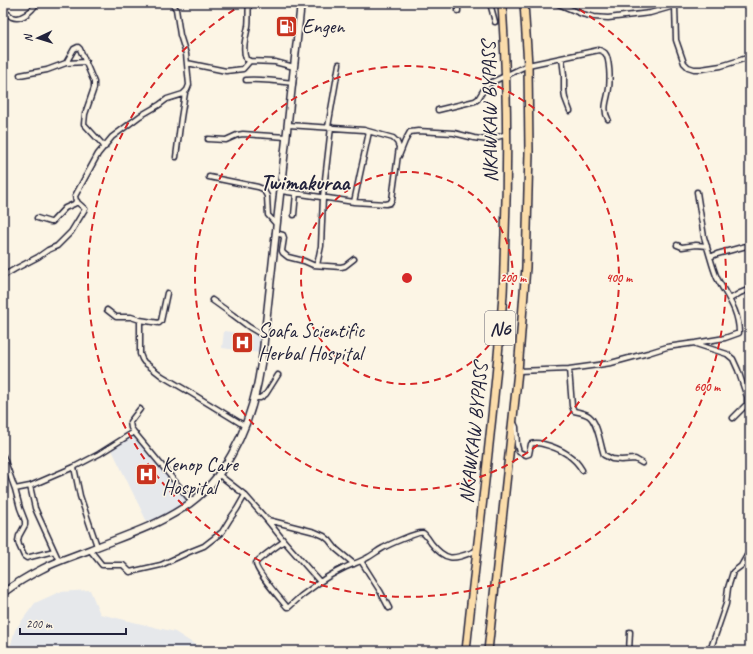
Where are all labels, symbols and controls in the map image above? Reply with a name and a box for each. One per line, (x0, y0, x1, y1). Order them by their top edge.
fuel station icon: Engen (273, 13, 299, 39)
place label: Engen (302, 14, 345, 39)
north arrow (18, 18, 58, 58)
text: N (21, 33, 35, 43)
street label: NKAWKAW BYPASS (476, 37, 503, 183)
district label: Twimakuraa (260, 169, 352, 197)
text: 200 m (500, 270, 527, 286)
text: 400 m (606, 270, 633, 286)
centre of rings (400, 271, 414, 285)
road number: N6 (485, 311, 515, 345)
place label: Soafa Scientific Herbal Hospital (258, 318, 366, 366)
hospital icon: Soafa Scientific Herbal Hospital (229, 329, 255, 355)
street label: NKAWKAW BYPASS (454, 357, 494, 504)
text: 600 m (694, 379, 721, 395)
place label: Kenop Care Hospital (162, 452, 239, 500)
hospital icon: Kenop Care Hospital (133, 462, 159, 488)
scale bar (20, 610, 126, 636)
text: 200 m (26, 616, 53, 632)

